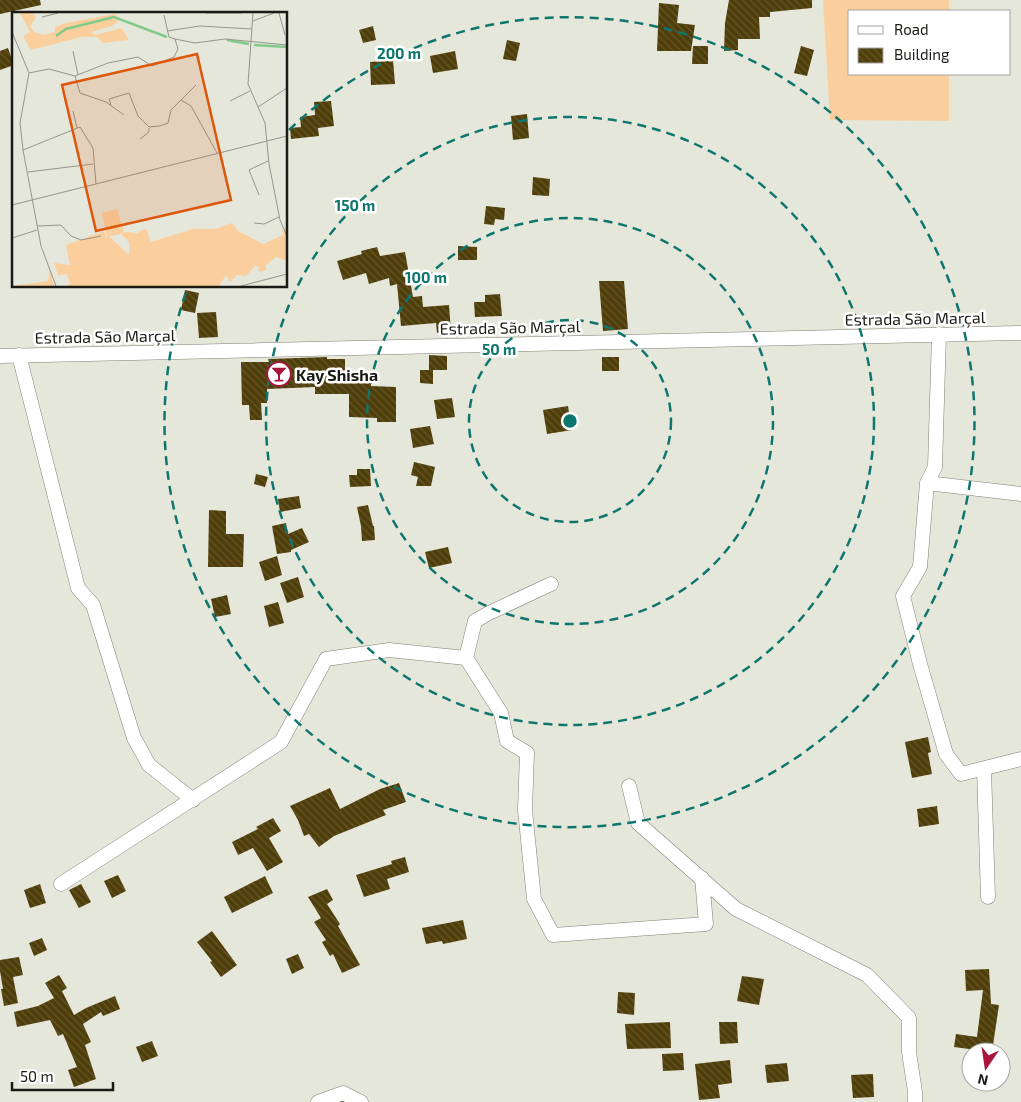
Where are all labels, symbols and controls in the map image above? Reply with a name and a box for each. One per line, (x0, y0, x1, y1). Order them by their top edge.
legend (848, 10, 1011, 75)
inset map (12, 12, 288, 288)
text: Road (894, 20, 929, 38)
text: 200 m (377, 44, 421, 62)
text: Building (894, 45, 950, 63)
text: 150 m (335, 196, 375, 214)
text: 100 m (405, 268, 447, 286)
street label: Estrada São Marçal (844, 307, 986, 330)
street label: Estrada São Marçal (439, 316, 581, 339)
street label: Estrada São Marçal (34, 325, 176, 348)
text: 50 m (482, 340, 516, 358)
bar icon: Kay Shisha (266, 361, 292, 387)
place label: Kay Shisha (296, 365, 378, 385)
centre of rings (561, 412, 579, 430)
north arrow (961, 1042, 1011, 1092)
scale bar (12, 1060, 114, 1092)
text: 50 m (20, 1067, 54, 1085)
text: N (976, 1071, 990, 1090)

